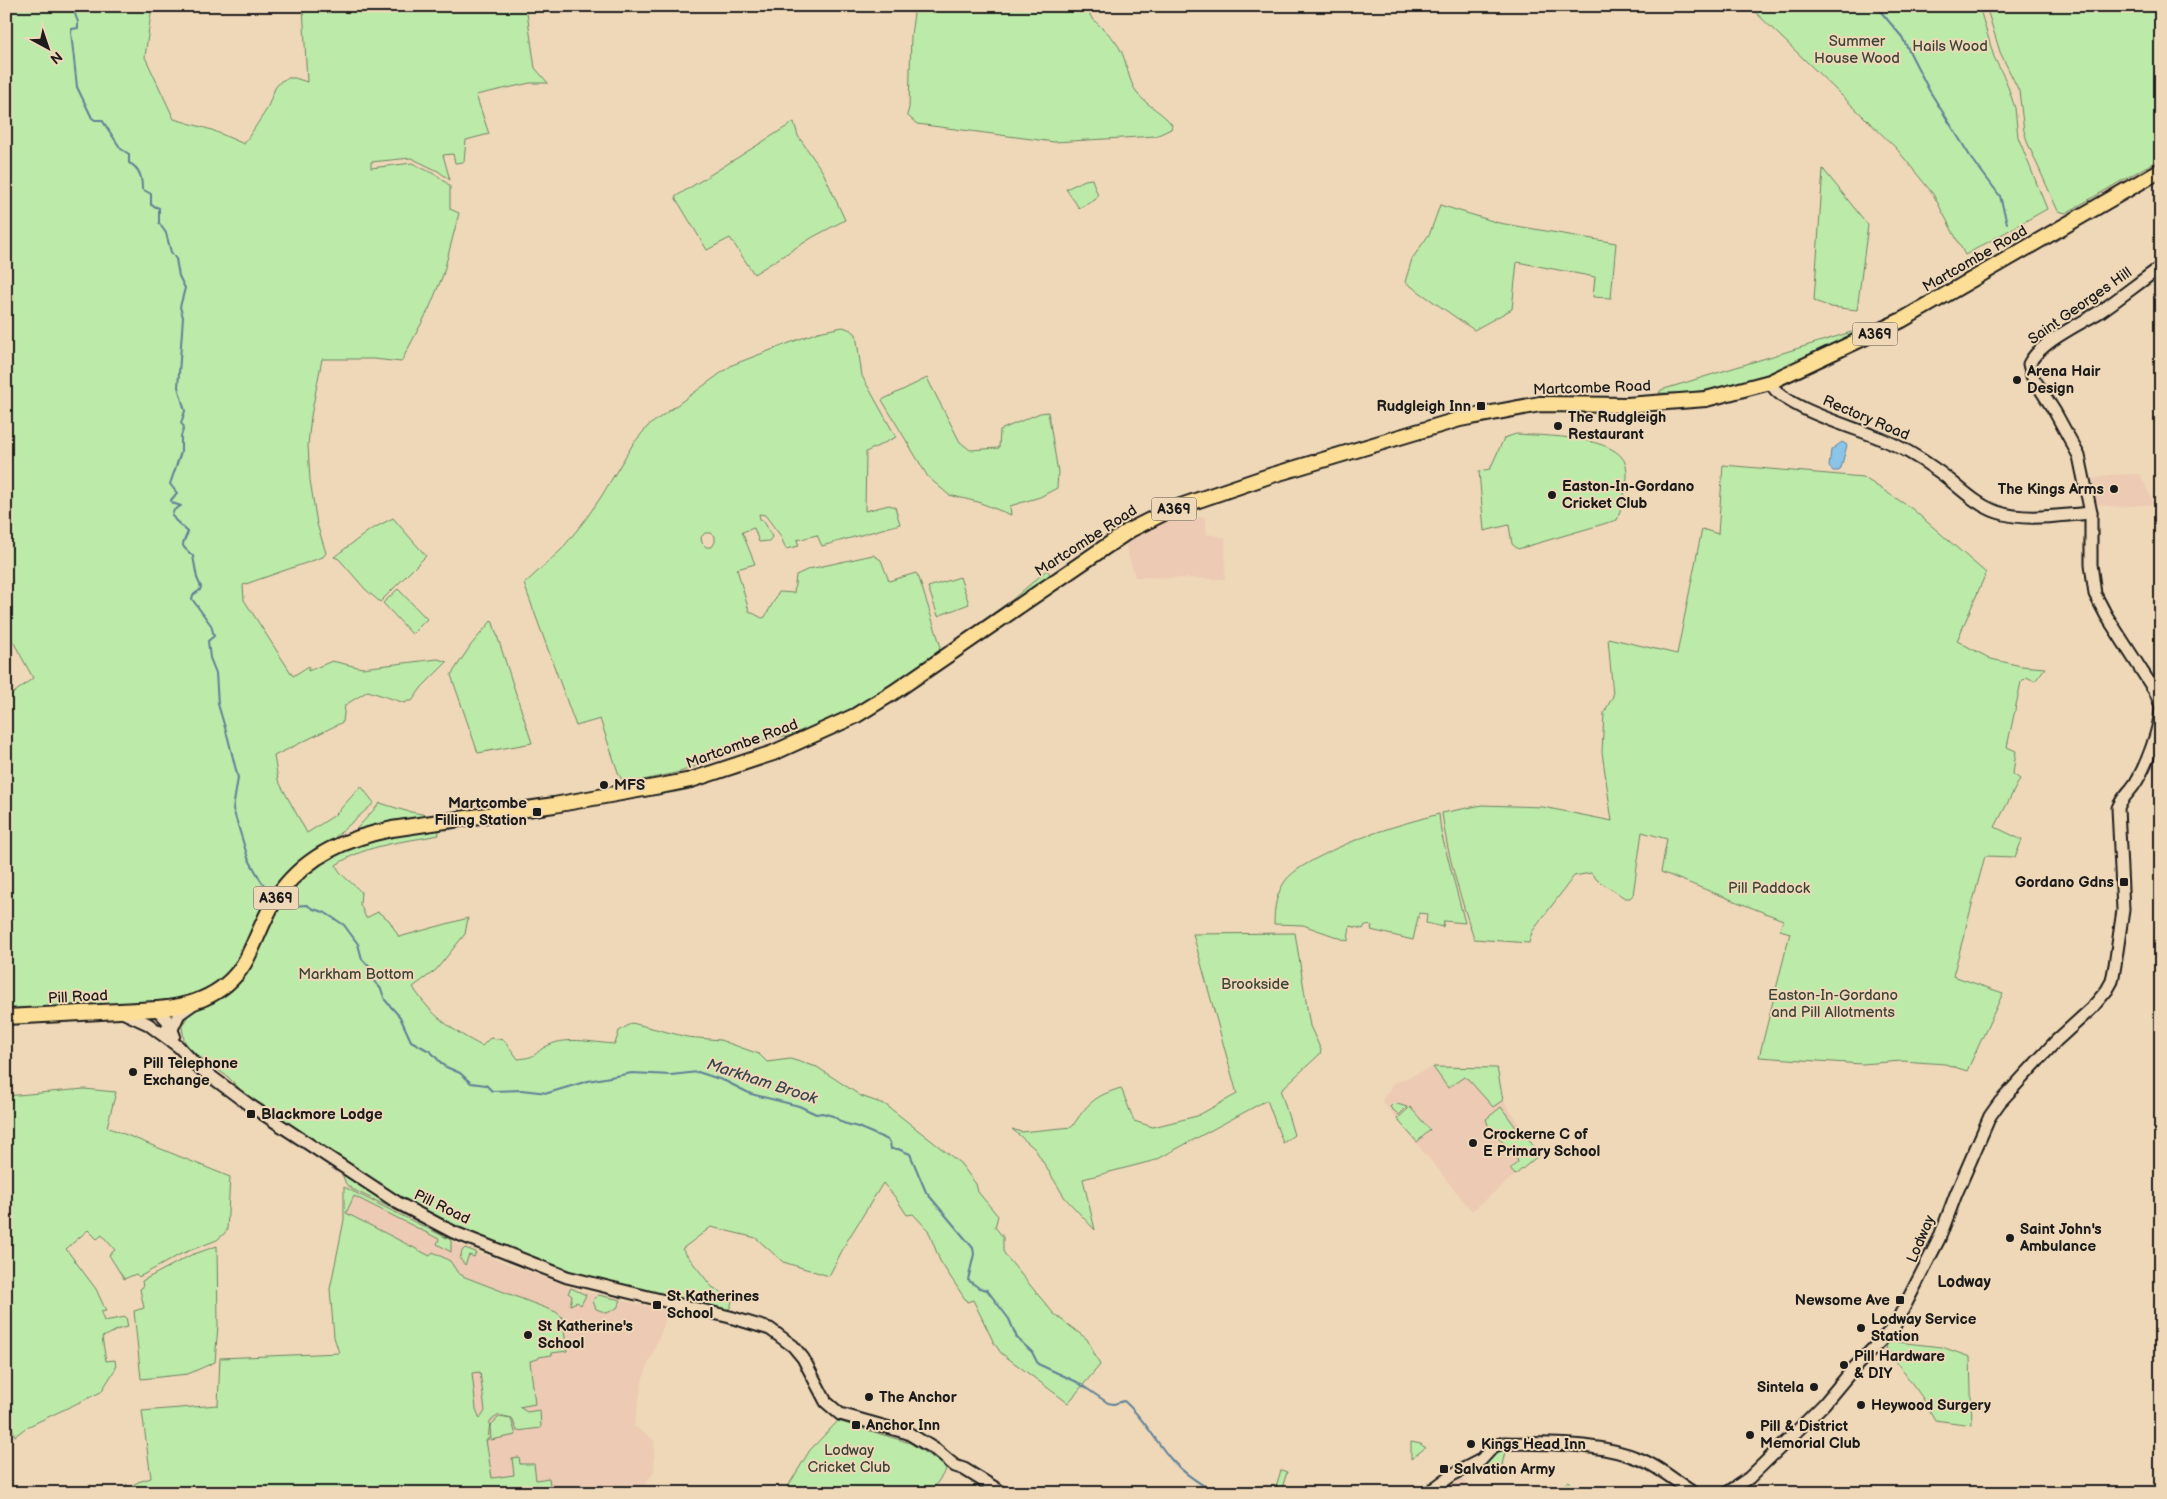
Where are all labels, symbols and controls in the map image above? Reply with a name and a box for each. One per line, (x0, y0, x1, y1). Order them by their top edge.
north arrow (22, 22, 72, 72)
park label: Summer House Wood (1814, 32, 1900, 68)
park label: Hails Wood (1912, 37, 1988, 56)
text: N (47, 48, 66, 67)
street label: Martcombe Road (1919, 221, 2031, 297)
street label: Saint Georges Hill (2024, 263, 2136, 349)
road number: A369 (1852, 322, 1898, 346)
place label: Arena Hair Design (2026, 362, 2102, 398)
marker: Arena Hair Design (2011, 374, 2023, 386)
street label: Martcombe Road (1533, 376, 1651, 400)
street label: Rectory Road (1820, 391, 1912, 445)
place label: Rudgleigh Inn (1376, 397, 1471, 416)
marker: Rudgleigh Inn (1475, 400, 1487, 412)
place label: The Rudgleigh Restaurant (1568, 408, 1666, 444)
marker: The Rudgleigh Restaurant (1552, 420, 1564, 432)
place label: Easton-In-Gordano Cricket Club (1562, 477, 1695, 513)
place label: The Kings Arms (1998, 480, 2104, 499)
marker: The Kings Arms (2108, 483, 2120, 495)
marker: Easton-In-Gordano Cricket Club (1546, 489, 1558, 501)
road number: A369 (1152, 498, 1196, 520)
street label: Martcombe Road (1031, 501, 1141, 581)
street label: Martcombe Road (683, 715, 801, 773)
place label: MFS (614, 776, 645, 795)
marker: MFS (598, 779, 610, 791)
place label: Martcombe Filling Station (435, 794, 527, 830)
marker: Martcombe Filling Station (531, 806, 543, 818)
place label: Gordano Gdns (2015, 873, 2114, 892)
marker: Gordano Gdns (2118, 876, 2130, 888)
park label: Pill Paddock (1728, 879, 1811, 898)
road number: A369 (254, 886, 298, 910)
park label: Markham Bottom (298, 965, 414, 984)
park label: Brookside (1221, 975, 1289, 994)
street label: Pill Road (48, 986, 108, 1008)
park label: Easton-In-Gordano and Pill Allotments (1768, 986, 1898, 1022)
place label: Pill Telephone Exchange (143, 1054, 238, 1090)
water label: Markham Brook (704, 1055, 821, 1109)
marker: Pill Telephone Exchange (127, 1066, 139, 1078)
place label: Blackmore Lodge (261, 1105, 383, 1124)
marker: Blackmore Lodge (245, 1108, 257, 1120)
place label: Crockerne C of E Primary School (1483, 1125, 1600, 1161)
marker: Crockerne C of E Primary School (1467, 1137, 1479, 1149)
street label: Pill Road (411, 1185, 473, 1229)
street label: Lodway (1902, 1212, 1940, 1266)
place label: Saint John's Ambulance (2019, 1220, 2102, 1256)
marker: Saint John's Ambulance (2004, 1232, 2016, 1244)
district label: Lodway (1937, 1273, 1992, 1292)
place label: St Katherines School (667, 1287, 759, 1323)
place label: Newsome Ave (1795, 1291, 1890, 1310)
marker: Newsome Ave (1894, 1294, 1906, 1306)
marker: St Katherines School (651, 1299, 663, 1311)
place label: Lodway Service Station (1871, 1310, 1977, 1346)
place label: St Katherine's School (538, 1317, 633, 1353)
marker: Lodway Service Station (1855, 1322, 1867, 1334)
marker: St Katherine's School (522, 1329, 534, 1341)
place label: Pill Hardware & DIY (1854, 1347, 1945, 1383)
marker: Pill Hardware & DIY (1838, 1359, 1850, 1371)
place label: Sintela (1757, 1378, 1804, 1397)
marker: Sintela (1808, 1381, 1820, 1393)
place label: The Anchor (879, 1388, 958, 1407)
marker: The Anchor (863, 1391, 875, 1403)
place label: Heywood Surgery (1871, 1396, 1991, 1415)
marker: Heywood Surgery (1855, 1399, 1867, 1411)
place label: Anchor Inn (865, 1416, 940, 1435)
place label: Pill & District Memorial Club (1760, 1417, 1861, 1453)
marker: Anchor Inn (850, 1419, 862, 1431)
marker: Pill & District Memorial Club (1744, 1429, 1756, 1441)
place label: Kings Head Inn (1481, 1435, 1586, 1454)
marker: Kings Head Inn (1465, 1438, 1477, 1450)
park label: Lodway Cricket Club (807, 1441, 891, 1477)
place label: Salvation Army (1454, 1460, 1555, 1479)
marker: Salvation Army (1438, 1463, 1450, 1475)

